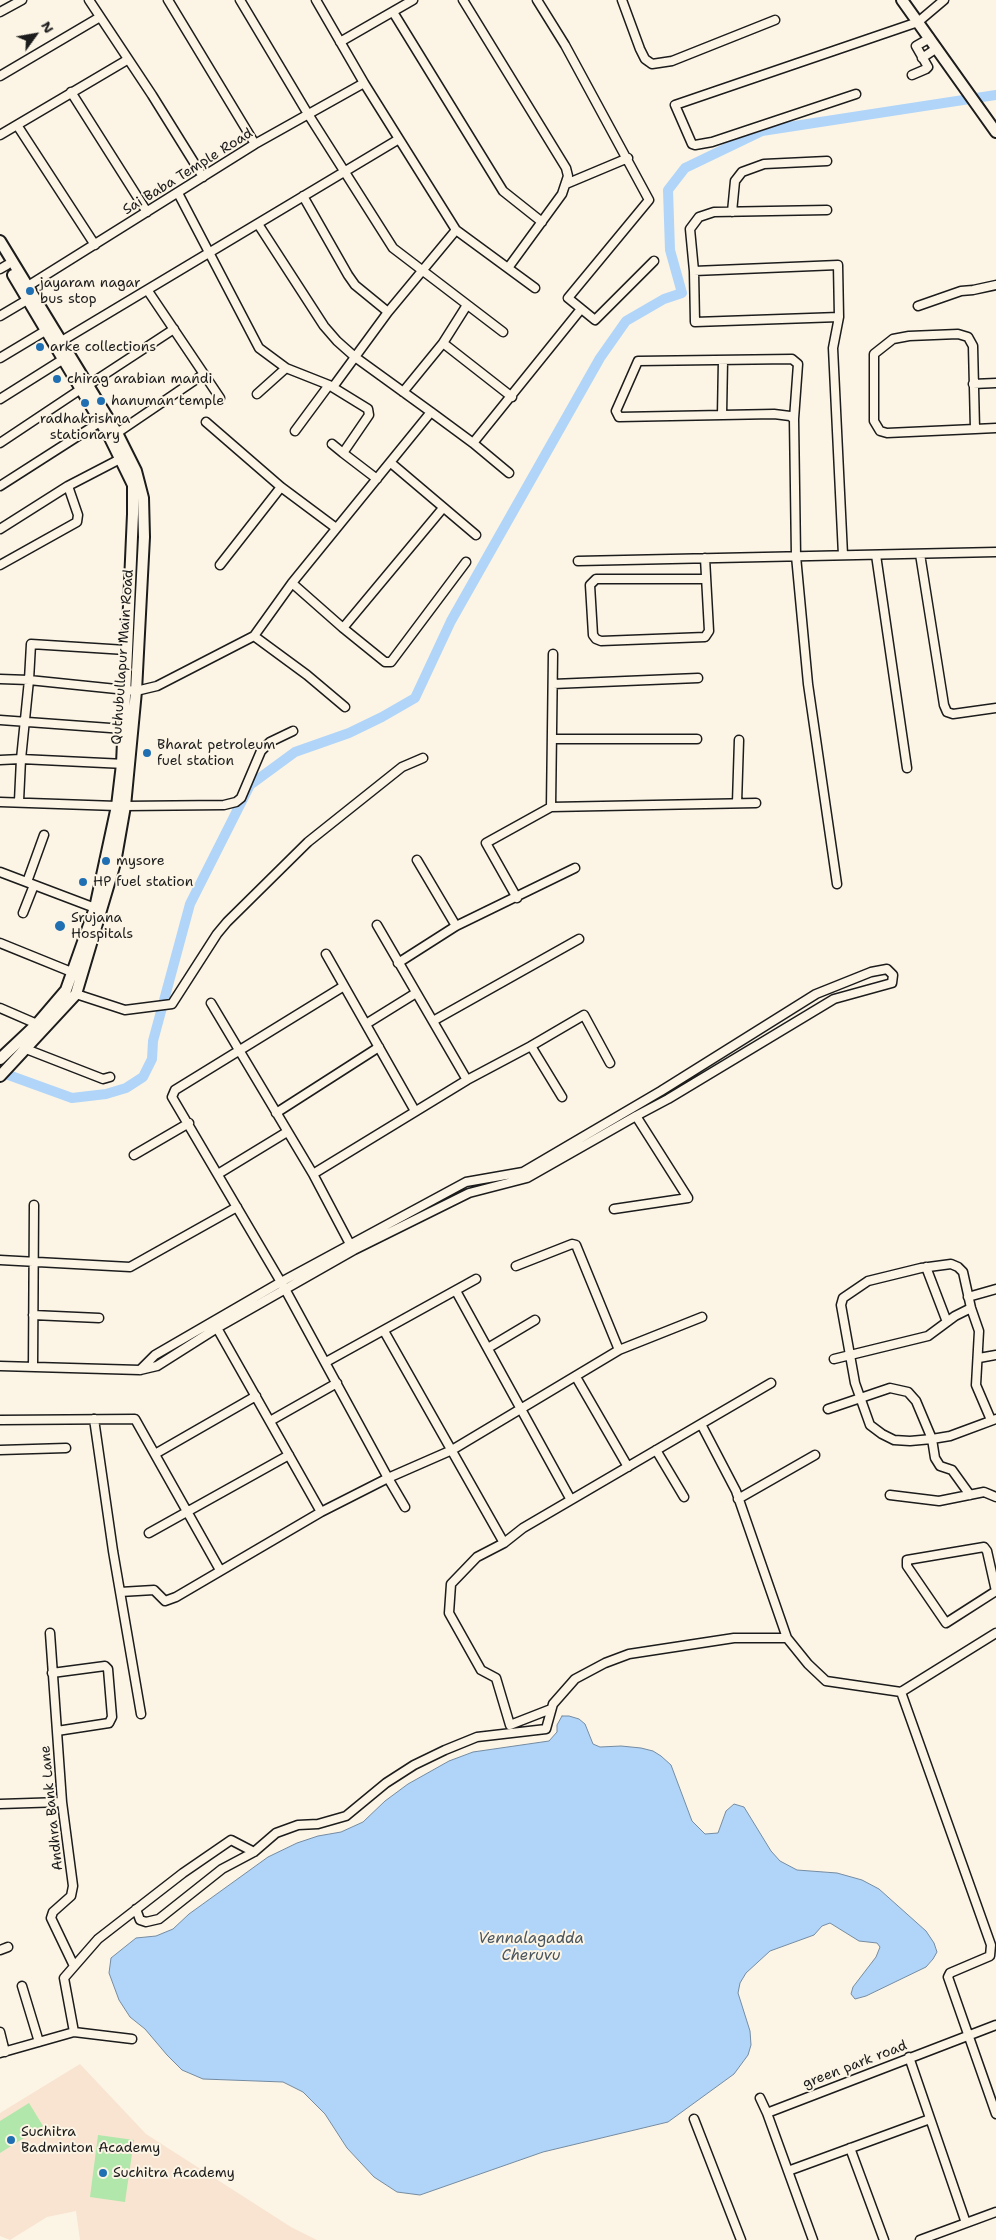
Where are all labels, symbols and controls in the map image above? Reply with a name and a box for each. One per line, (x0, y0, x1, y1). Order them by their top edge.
north arrow (10, 10, 60, 60)
text: N (37, 18, 58, 37)
street label: Sai Baba Temple Road (120, 125, 256, 219)
place label: jayaram nagar bus stop (40, 275, 141, 308)
marker: jayaram nagar bus stop (24, 285, 36, 297)
place label: arke collections (50, 339, 156, 355)
marker: arke collections (34, 341, 46, 353)
place label: chirag arabian mandi (67, 371, 212, 387)
marker: chirag arabian mandi (51, 373, 63, 385)
place label: hanuman temple (111, 393, 224, 409)
marker: hanuman temple (95, 395, 107, 407)
marker: radhakrishna stationary (79, 397, 91, 409)
place label: radhakrishna stationary (40, 411, 130, 444)
street label: Quthubullapur Main Road (108, 569, 138, 745)
place label: Bharat petroleum fuel station (157, 737, 275, 770)
marker: Bharat petroleum fuel station (141, 747, 153, 759)
place label: mysore (116, 853, 165, 869)
marker: mysore (100, 855, 112, 867)
place label: HP fuel station (93, 874, 193, 890)
marker: HP fuel station (77, 876, 89, 888)
place label: Srujana Hospitals (71, 910, 133, 942)
marker: Srujana Hospitals (53, 919, 67, 933)
street label: Andhra Bank Lane (37, 1745, 67, 1871)
water label: Vennalagadda Cheruvu (478, 1930, 584, 1965)
street label: green park road (801, 2037, 909, 2093)
place label: Suchitra Badminton Academy (21, 2124, 160, 2156)
marker: Suchitra Badminton Academy (5, 2134, 17, 2146)
place label: Suchitra Academy (113, 2165, 235, 2181)
marker: Suchitra Academy (97, 2167, 109, 2179)

